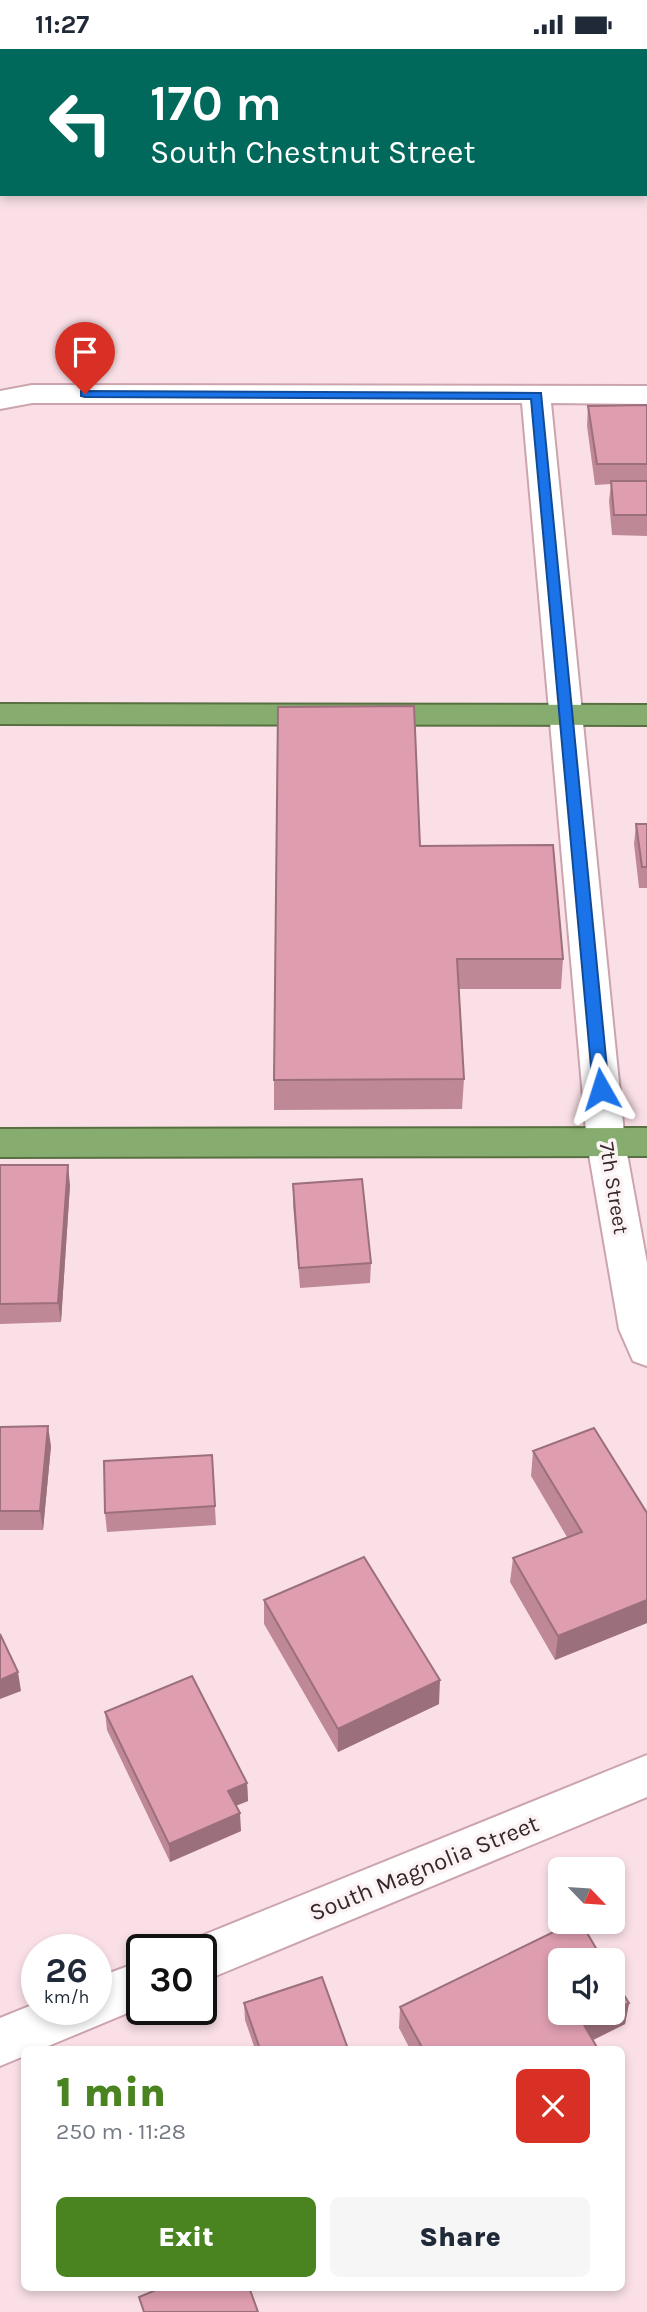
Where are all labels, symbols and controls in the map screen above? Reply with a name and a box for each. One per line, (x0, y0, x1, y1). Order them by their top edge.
text: 11:27 (35, 9, 89, 40)
text: 170 m (150, 75, 282, 132)
icon: left (35, 77, 126, 168)
text: South Chestnut Street (150, 134, 476, 171)
pin (55, 322, 115, 394)
icon: arrive (66, 333, 104, 371)
position arrow (564, 1052, 638, 1126)
street label: 7th Street (595, 1140, 633, 1236)
street label: South Magnolia Street (305, 1809, 543, 1927)
north arrow (548, 1857, 625, 1934)
map controls (548, 1857, 625, 2025)
speed limit sign: 30 (126, 1934, 217, 2025)
button: sound (548, 1948, 625, 2025)
text: 26 (45, 1950, 88, 1991)
text: km/h (44, 1986, 89, 2008)
text: 1 min (56, 2067, 166, 2117)
button: close (516, 2069, 590, 2143)
text: 250 m · 11:28 (56, 2118, 186, 2145)
button: Exit (56, 2197, 316, 2277)
button: Share (330, 2197, 590, 2277)

